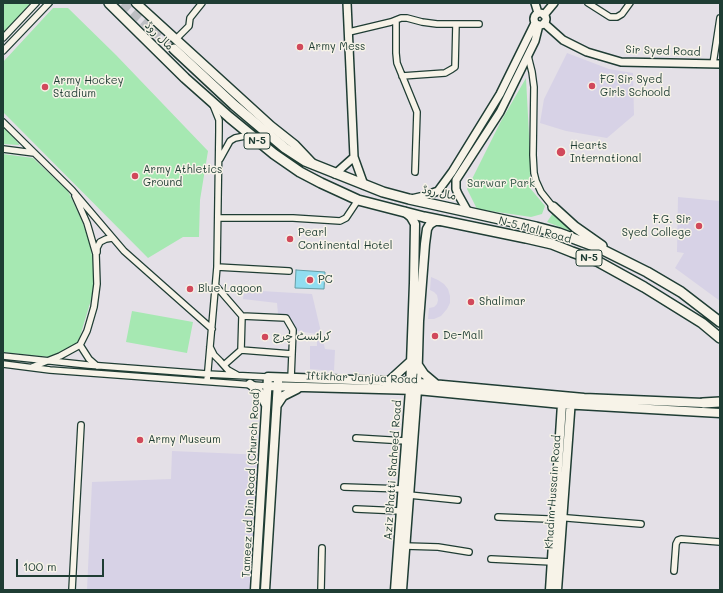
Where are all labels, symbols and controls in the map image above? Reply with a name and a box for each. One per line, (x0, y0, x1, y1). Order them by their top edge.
street label: مال روڈ (142, 19, 176, 53)
place label: Army Mess (308, 40, 365, 54)
marker: Army Mess (295, 42, 305, 52)
street label: Sir Syed Road (625, 43, 701, 59)
place label: FG Sir Syed Girls Schoold (600, 73, 670, 99)
place label: Army Hockey Stadium (53, 74, 123, 100)
marker: FG Sir Syed Girls Schoold (587, 81, 597, 91)
marker: Army Hockey Stadium (40, 82, 50, 92)
road number: N-5 (244, 133, 270, 149)
place label: Hearts International (570, 139, 641, 165)
marker: Hearts International (555, 146, 567, 158)
place label: Army Athletics Ground (143, 163, 222, 189)
marker: Army Athletics Ground (130, 171, 140, 181)
park label: Sarwar Park (467, 177, 535, 191)
street label: مال روڈ (421, 183, 457, 203)
place label: F.G. Sir Syed College (622, 213, 691, 239)
street label: N-5 Mall Road (497, 214, 573, 246)
marker: F.G. Sir Syed College (694, 221, 704, 231)
place label: Pearl Continental Hotel (298, 226, 392, 252)
marker: Pearl Continental Hotel (285, 234, 295, 244)
road number: N-5 (576, 250, 602, 266)
place label: PC (318, 273, 333, 287)
marker: PC (305, 275, 315, 285)
place label: Blue Lagoon (198, 282, 262, 296)
marker: Blue Lagoon (185, 284, 195, 294)
place label: Shalimar (479, 295, 526, 309)
marker: Shalimar (466, 297, 476, 307)
place label: De-Mall (443, 329, 483, 343)
place label: کرائسٹ چرچ (273, 330, 331, 344)
marker: De-Mall (430, 331, 440, 341)
marker: کرائسٹ چرچ (260, 332, 270, 342)
street label: Iftikhar Janjua Road (306, 369, 418, 387)
street label: Tameez ud Din Road (Church Road) (239, 388, 263, 578)
street label: Aziz Bhatti Shaheed Road (382, 400, 404, 540)
place label: Army Museum (148, 433, 221, 447)
marker: Army Museum (135, 435, 145, 445)
street label: Khadim Hussain Road (542, 435, 564, 549)
scale bar (18, 551, 106, 577)
text: 100 m (23, 558, 57, 574)

